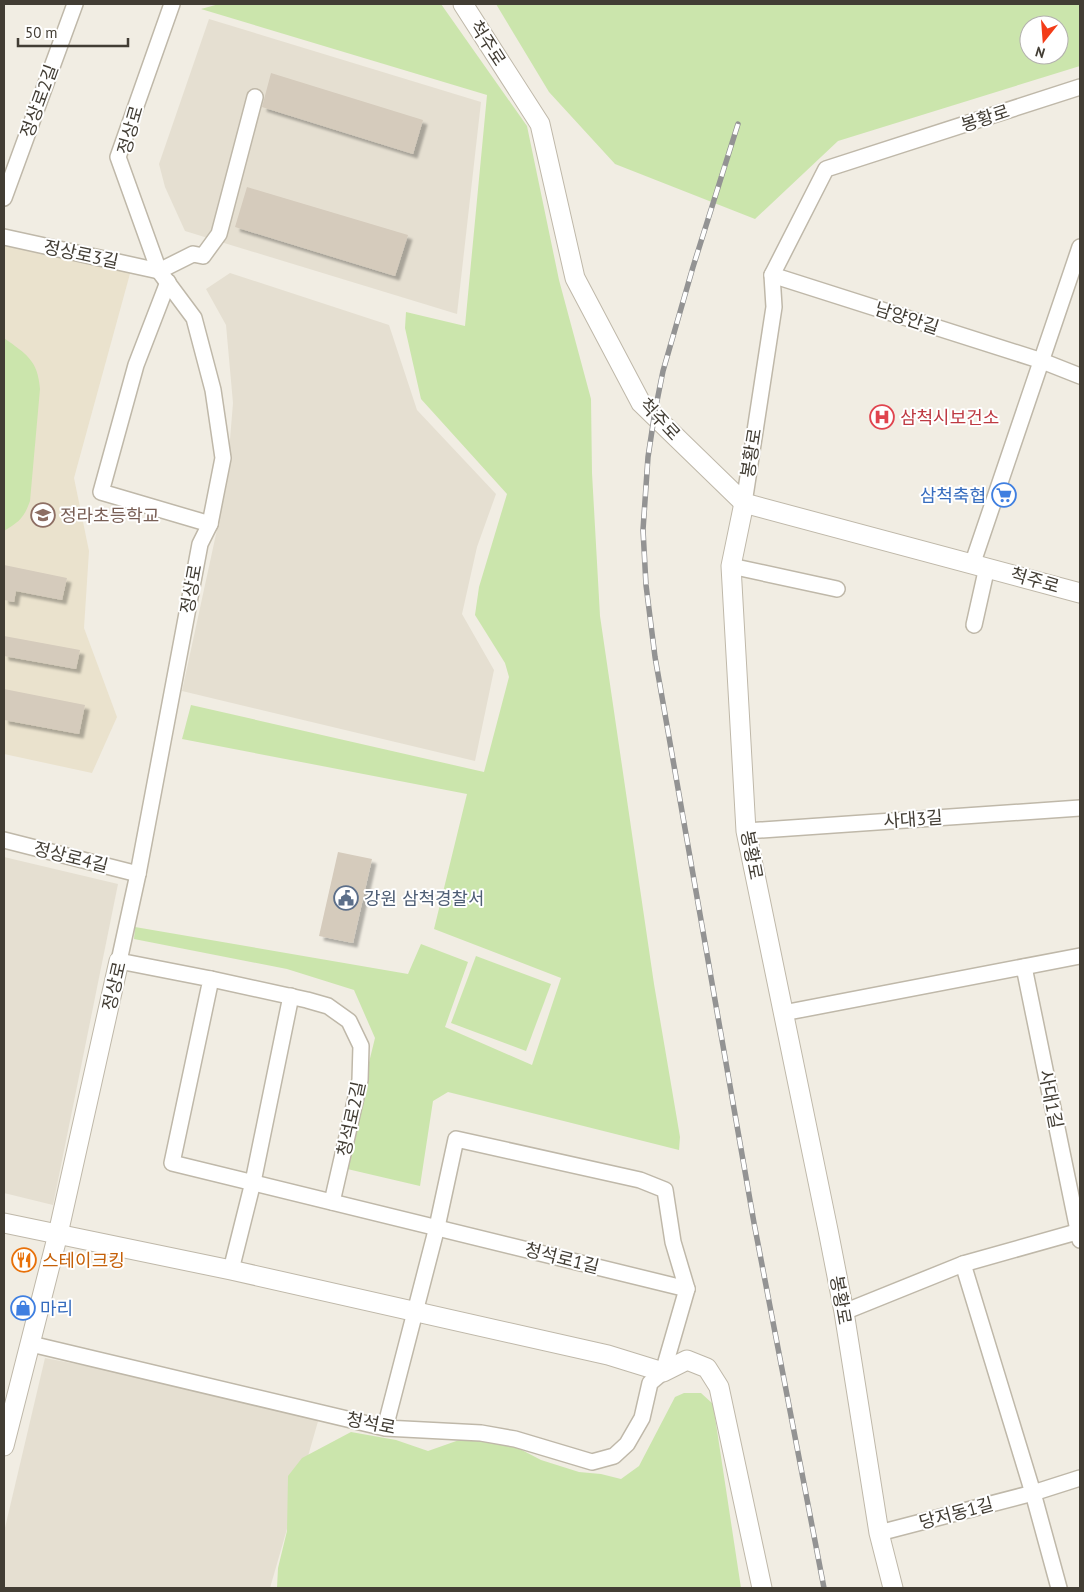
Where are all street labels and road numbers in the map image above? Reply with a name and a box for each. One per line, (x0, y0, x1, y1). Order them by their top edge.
street label: 척주로 (465, 16, 511, 70)
street label: 정상로2길 (15, 61, 63, 141)
street label: 봉황로 (958, 99, 1012, 137)
street label: 정상로 (112, 103, 148, 157)
street label: 정상로3길 (41, 235, 121, 273)
street label: 남양안길 (872, 297, 942, 339)
street label: 척주로 (635, 393, 685, 445)
street label: 봉황로 (736, 427, 766, 479)
street label: 척주로 (1008, 562, 1062, 598)
street label: 정상로 (175, 563, 207, 615)
street label: 사대3길 (883, 805, 943, 833)
street label: 봉황로 (736, 828, 768, 882)
street label: 정상로4길 (31, 837, 111, 877)
street label: 정상로 (97, 959, 131, 1013)
street label: 사대1길 (1034, 1068, 1068, 1130)
street label: 청석로2길 (332, 1079, 370, 1159)
street label: 청석로1길 (522, 1238, 602, 1278)
street label: 봉황로 (825, 1274, 857, 1326)
street label: 청석로 (344, 1407, 398, 1439)
street label: 당저동1길 (916, 1492, 996, 1534)

